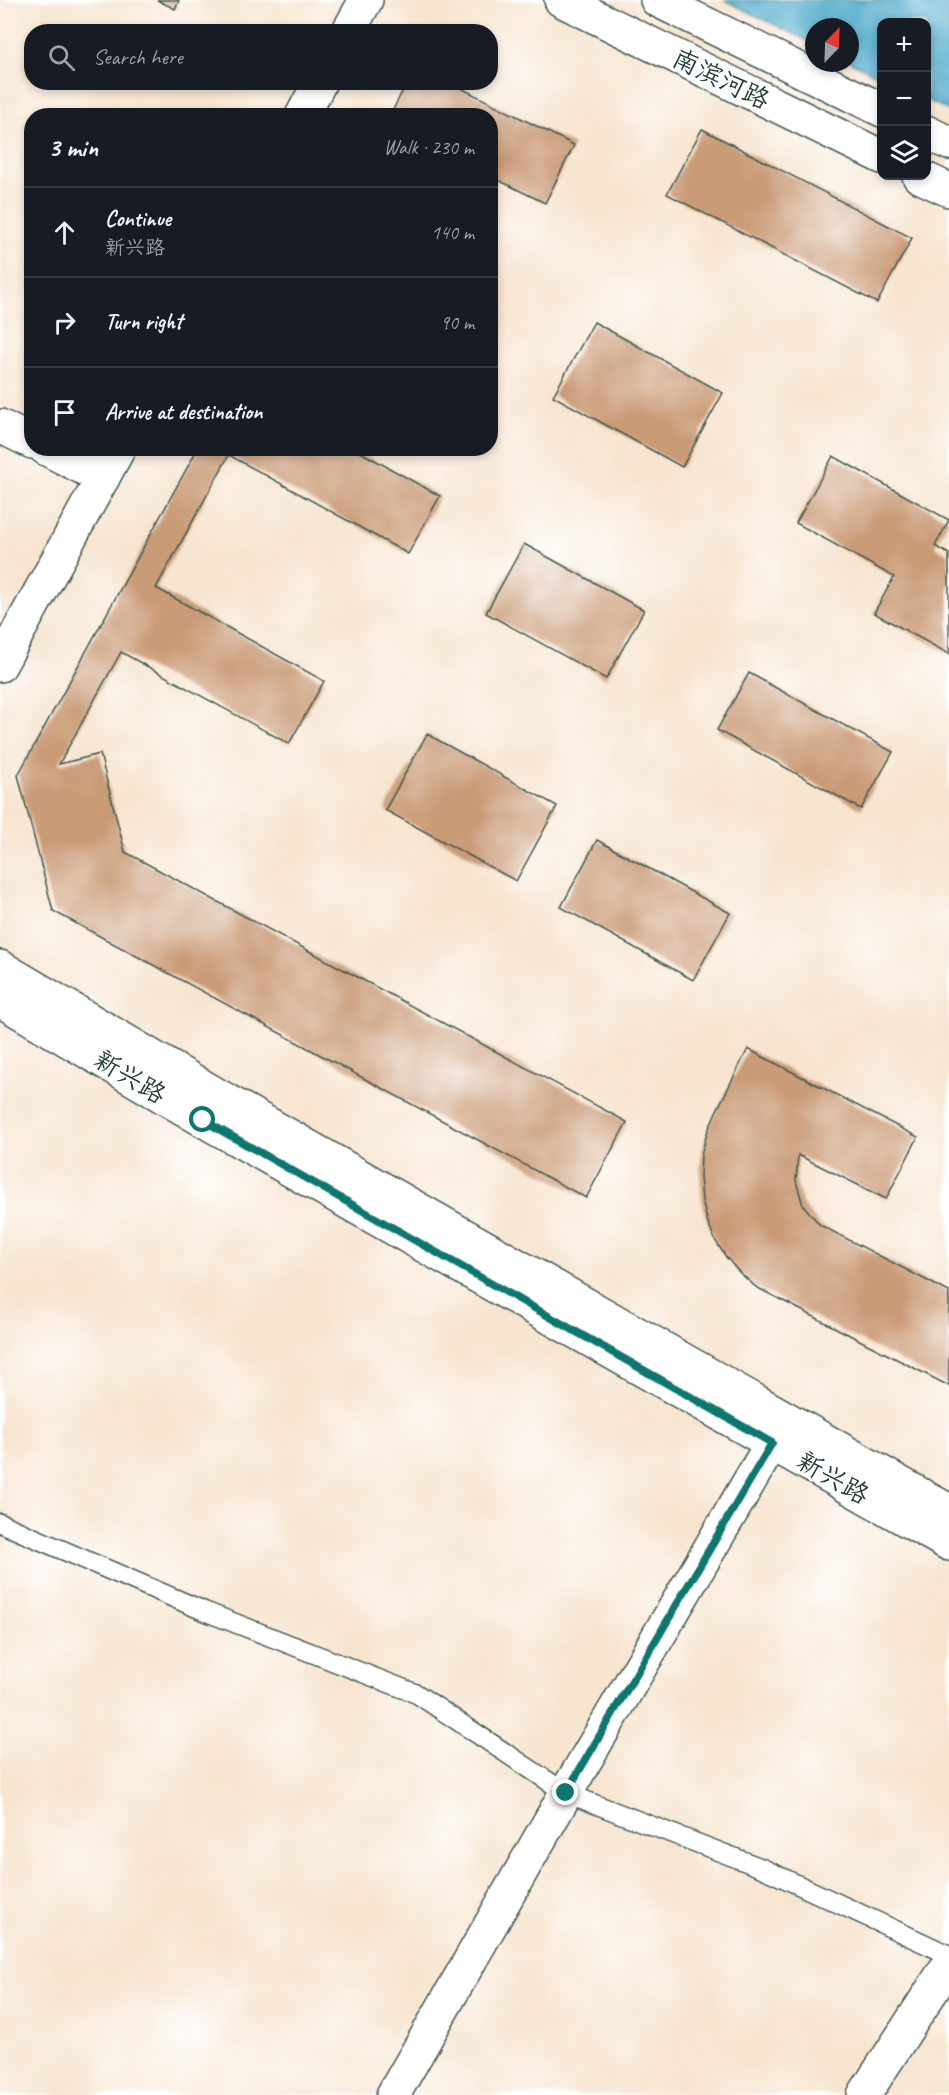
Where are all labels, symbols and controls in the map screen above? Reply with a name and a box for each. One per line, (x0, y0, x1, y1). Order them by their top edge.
north arrow (805, 18, 859, 72)
map controls (877, 18, 931, 180)
button: + (877, 18, 931, 72)
search box (24, 24, 498, 90)
icon: search (45, 41, 78, 74)
street label: 南滨河路 (667, 41, 775, 117)
text: Search here (93, 43, 183, 71)
button: − (877, 72, 931, 126)
button: layers (877, 126, 931, 180)
text: 3 min (48, 131, 98, 164)
text: Walk · 230 m (384, 135, 474, 160)
text: Continue (105, 205, 171, 233)
icon: ahead (48, 216, 81, 249)
text: 140 m (431, 220, 474, 245)
text: 新兴路 (105, 235, 165, 260)
icon: right (48, 306, 81, 339)
text: Turn right (105, 308, 182, 336)
text: 90 m (440, 310, 474, 335)
icon: arrive (48, 396, 81, 429)
text: Arrive at destination (105, 398, 262, 426)
street label: 新兴路 (88, 1043, 172, 1111)
route start (189, 1106, 215, 1132)
street label: 新兴路 (791, 1444, 875, 1512)
route end (552, 1779, 578, 1805)

